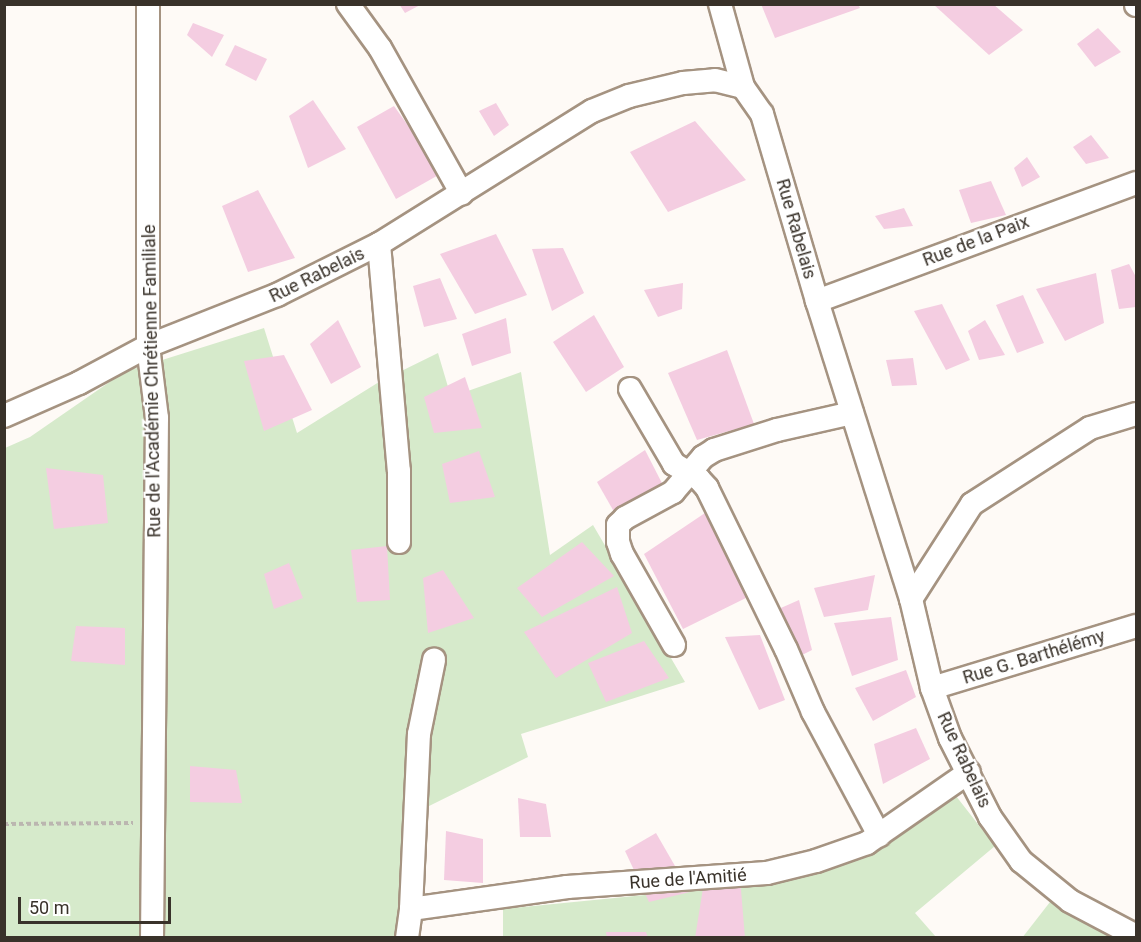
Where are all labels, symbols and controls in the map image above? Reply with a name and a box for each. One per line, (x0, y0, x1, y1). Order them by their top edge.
street label: Rue Rabelais (771, 176, 821, 282)
street label: Rue de la Paix (920, 211, 1032, 271)
street label: Rue de l'Académie Chrétienne Familiale (138, 224, 166, 538)
street label: Rue Rabelais (266, 243, 368, 307)
street label: Rue G. Barthélémy (960, 625, 1108, 689)
street label: Rue Rabelais (932, 709, 996, 811)
street label: Rue de l'Amitié (629, 864, 747, 894)
scale bar (21, 885, 174, 923)
text: 50 m (29, 897, 69, 918)

